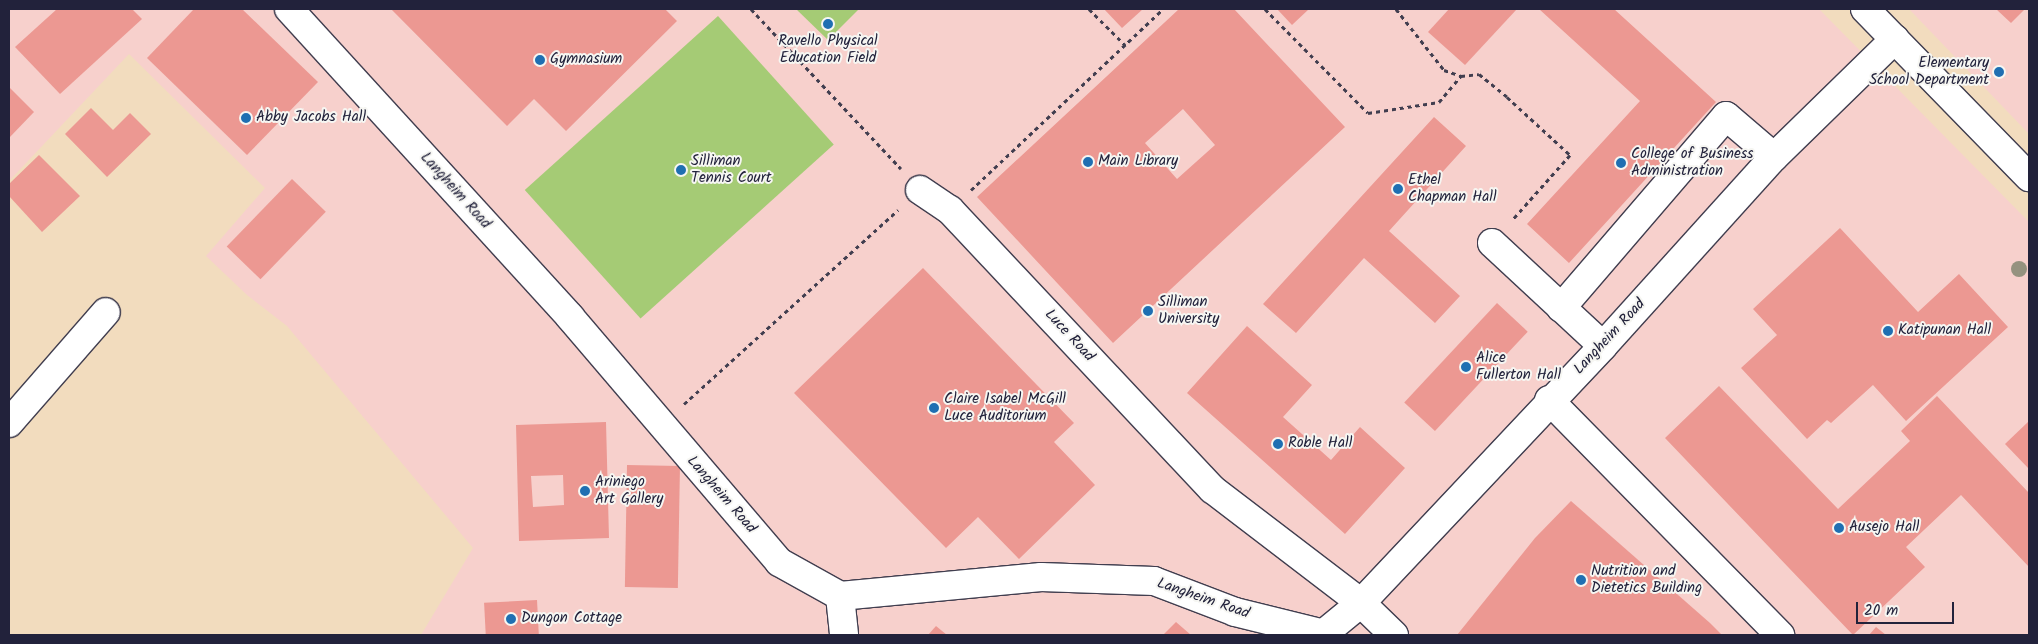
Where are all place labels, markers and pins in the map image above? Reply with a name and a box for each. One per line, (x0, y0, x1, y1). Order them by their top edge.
marker: Ravello Physical Education Field (822, 18, 834, 30)
place label: Ravello Physical Education Field (778, 32, 878, 67)
place label: Gymnasium (550, 51, 622, 69)
marker: Gymnasium (534, 54, 546, 66)
place label: Elementary School Department (1869, 54, 1989, 89)
marker: Elementary School Department (1993, 66, 2005, 78)
place label: Abby Jacobs Hall (256, 109, 366, 127)
marker: Abby Jacobs Hall (240, 112, 252, 124)
place label: College of Business Administration (1631, 145, 1753, 180)
place label: Silliman Tennis Court (691, 152, 772, 187)
place label: Main Library (1098, 153, 1178, 171)
marker: Main Library (1082, 156, 1094, 168)
marker: College of Business Administration (1615, 157, 1627, 169)
marker: Silliman Tennis Court (675, 164, 687, 176)
place label: Ethel Chapman Hall (1408, 171, 1497, 206)
marker: Ethel Chapman Hall (1392, 183, 1404, 195)
place label: Silliman University (1158, 293, 1219, 328)
marker: Silliman University (1142, 305, 1154, 317)
place label: Katipunan Hall (1898, 322, 1991, 340)
marker: Katipunan Hall (1882, 325, 1894, 337)
place label: Alice Fullerton Hall (1476, 349, 1561, 384)
marker: Alice Fullerton Hall (1460, 361, 1472, 373)
place label: Claire Isabel McGill Luce Auditorium (944, 390, 1066, 425)
marker: Claire Isabel McGill Luce Auditorium (928, 402, 940, 414)
place label: Roble Hall (1288, 435, 1352, 453)
marker: Roble Hall (1272, 438, 1284, 450)
place label: Ariniego Art Gallery (595, 473, 663, 508)
marker: Ariniego Art Gallery (579, 485, 591, 497)
place label: Ausejo Hall (1849, 519, 1920, 537)
marker: Ausejo Hall (1833, 522, 1845, 534)
place label: Nutrition and Dietetics Building (1591, 562, 1702, 597)
marker: Nutrition and Dietetics Building (1575, 574, 1587, 586)
place label: Dungon Cottage (521, 610, 622, 628)
marker: Dungon Cottage (505, 613, 517, 625)

